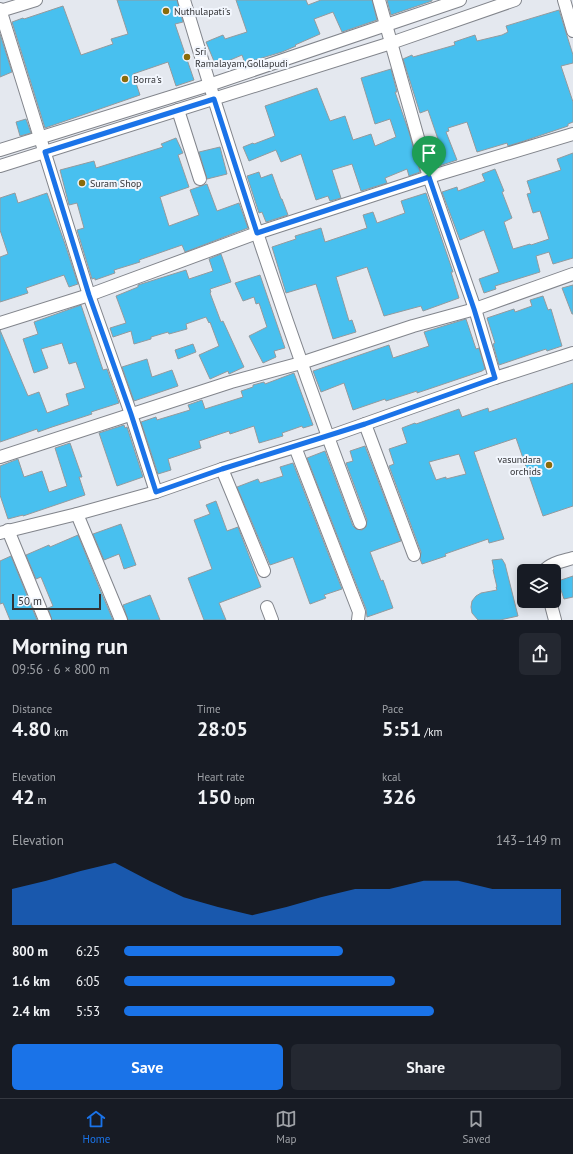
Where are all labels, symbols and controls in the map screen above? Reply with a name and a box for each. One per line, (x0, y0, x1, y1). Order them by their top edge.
place label: Nuthulapati's (174, 5, 230, 18)
marker: Nuthulapati's (161, 6, 171, 16)
place label: Sri Ramalayam,Gollapudi (195, 45, 288, 70)
marker: Sri Ramalayam,Gollapudi (182, 52, 192, 62)
place label: Borra's (133, 73, 162, 86)
marker: Borra's (120, 74, 130, 84)
pin (412, 136, 446, 177)
icon: arrive (418, 142, 440, 164)
place label: Suram Shop (90, 177, 141, 190)
marker: Suram Shop (77, 178, 87, 188)
place label: vasundara orchids (497, 453, 541, 478)
marker: vasundara orchids (544, 460, 554, 470)
map controls (517, 564, 561, 608)
button: layers (517, 564, 561, 608)
scale bar (12, 592, 101, 611)
text: 50 m (18, 594, 42, 608)
text: Morning run (12, 632, 128, 660)
button: share (519, 633, 561, 675)
text: 09:56 · 6 × 800 m (12, 661, 109, 678)
text: Distance (12, 702, 52, 716)
text: Time (197, 702, 221, 716)
text: Pace (382, 702, 404, 716)
text: 4.80 (12, 716, 51, 742)
text: 28:05 (197, 716, 248, 742)
text: 5:51 (382, 716, 421, 742)
text: km (51, 725, 68, 739)
text: /km (421, 725, 442, 739)
text: Elevation (12, 770, 56, 784)
text: Heart rate (197, 770, 245, 784)
text: kcal (382, 770, 401, 784)
text: 42 (12, 784, 35, 810)
text: 150 (197, 784, 231, 810)
text: 326 (382, 784, 416, 810)
text: m (35, 793, 47, 807)
text: bpm (231, 793, 255, 807)
text: Elevation (12, 832, 64, 849)
text: 143–149 m (496, 832, 561, 849)
text: 800 m (12, 943, 48, 960)
text: 6:25 (76, 943, 100, 960)
text: 1.6 km (12, 973, 50, 990)
text: 6:05 (76, 973, 100, 990)
text: 2.4 km (12, 1003, 50, 1020)
text: 5:53 (76, 1003, 100, 1020)
button: Save (12, 1044, 283, 1090)
button: Share (291, 1044, 561, 1090)
tab: Home (83, 1108, 110, 1146)
tab: Map (275, 1108, 297, 1146)
tab: Saved (462, 1108, 490, 1146)

